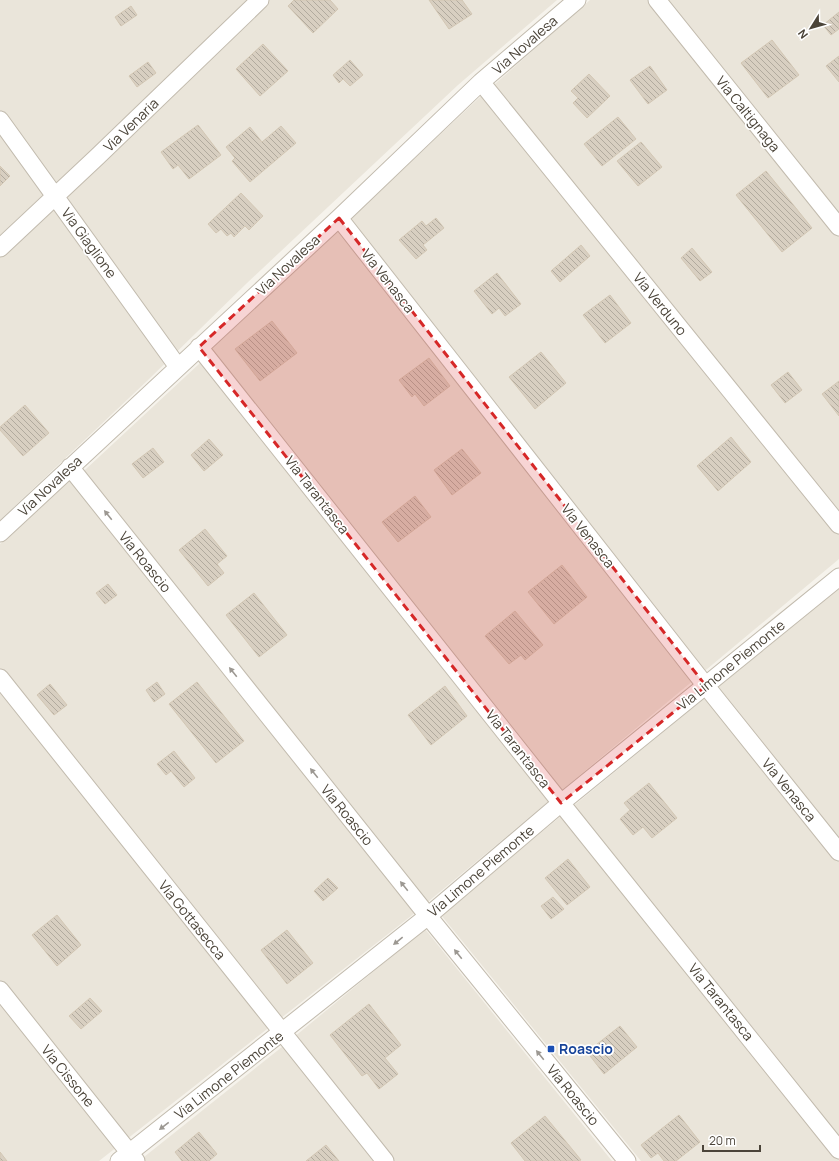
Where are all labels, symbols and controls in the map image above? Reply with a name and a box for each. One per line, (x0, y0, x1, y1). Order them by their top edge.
north arrow (791, 8, 831, 48)
street label: Via Novalesa (488, 11, 561, 78)
text: N (794, 27, 811, 42)
street label: Via Caltignaga (712, 72, 785, 156)
street label: Via Venaria (99, 94, 162, 156)
street label: Via Giaglione (57, 204, 121, 282)
street label: Via Novalesa (252, 230, 324, 299)
street label: Via Venasca (357, 245, 419, 317)
street label: Via Verduno (629, 268, 692, 339)
street label: Via Novalesa (14, 451, 86, 520)
street label: Via Tarantasca (281, 452, 354, 538)
street label: Via Venasca (557, 500, 619, 572)
one-way arrow (104, 510, 113, 521)
street label: Via Roascio (115, 527, 176, 596)
street label: Via Limone Piemonte (673, 615, 789, 714)
one-way arrow (229, 666, 237, 677)
street label: Via Tarantasca (482, 706, 555, 792)
street label: Via Venasca (758, 754, 821, 825)
one-way arrow (310, 768, 318, 779)
street label: Via Roascio (317, 780, 378, 849)
street label: Via Limone Piemonte (423, 820, 538, 921)
street label: Via Gottasecca (155, 876, 230, 963)
one-way arrow (399, 880, 408, 891)
one-way arrow (392, 936, 403, 945)
one-way arrow (454, 948, 463, 959)
street label: Via Tarantasca (684, 959, 758, 1044)
street label: Via Limone Piemonte (170, 1026, 287, 1123)
place label: Roascio (559, 1039, 613, 1058)
street label: Via Cissone (37, 1041, 99, 1111)
marker: Roascio (546, 1044, 556, 1054)
one-way arrow (536, 1049, 545, 1060)
street label: Via Roascio (543, 1060, 604, 1129)
one-way arrow (158, 1121, 169, 1130)
scale bar (703, 1127, 760, 1153)
text: 20 m (709, 1132, 736, 1149)

